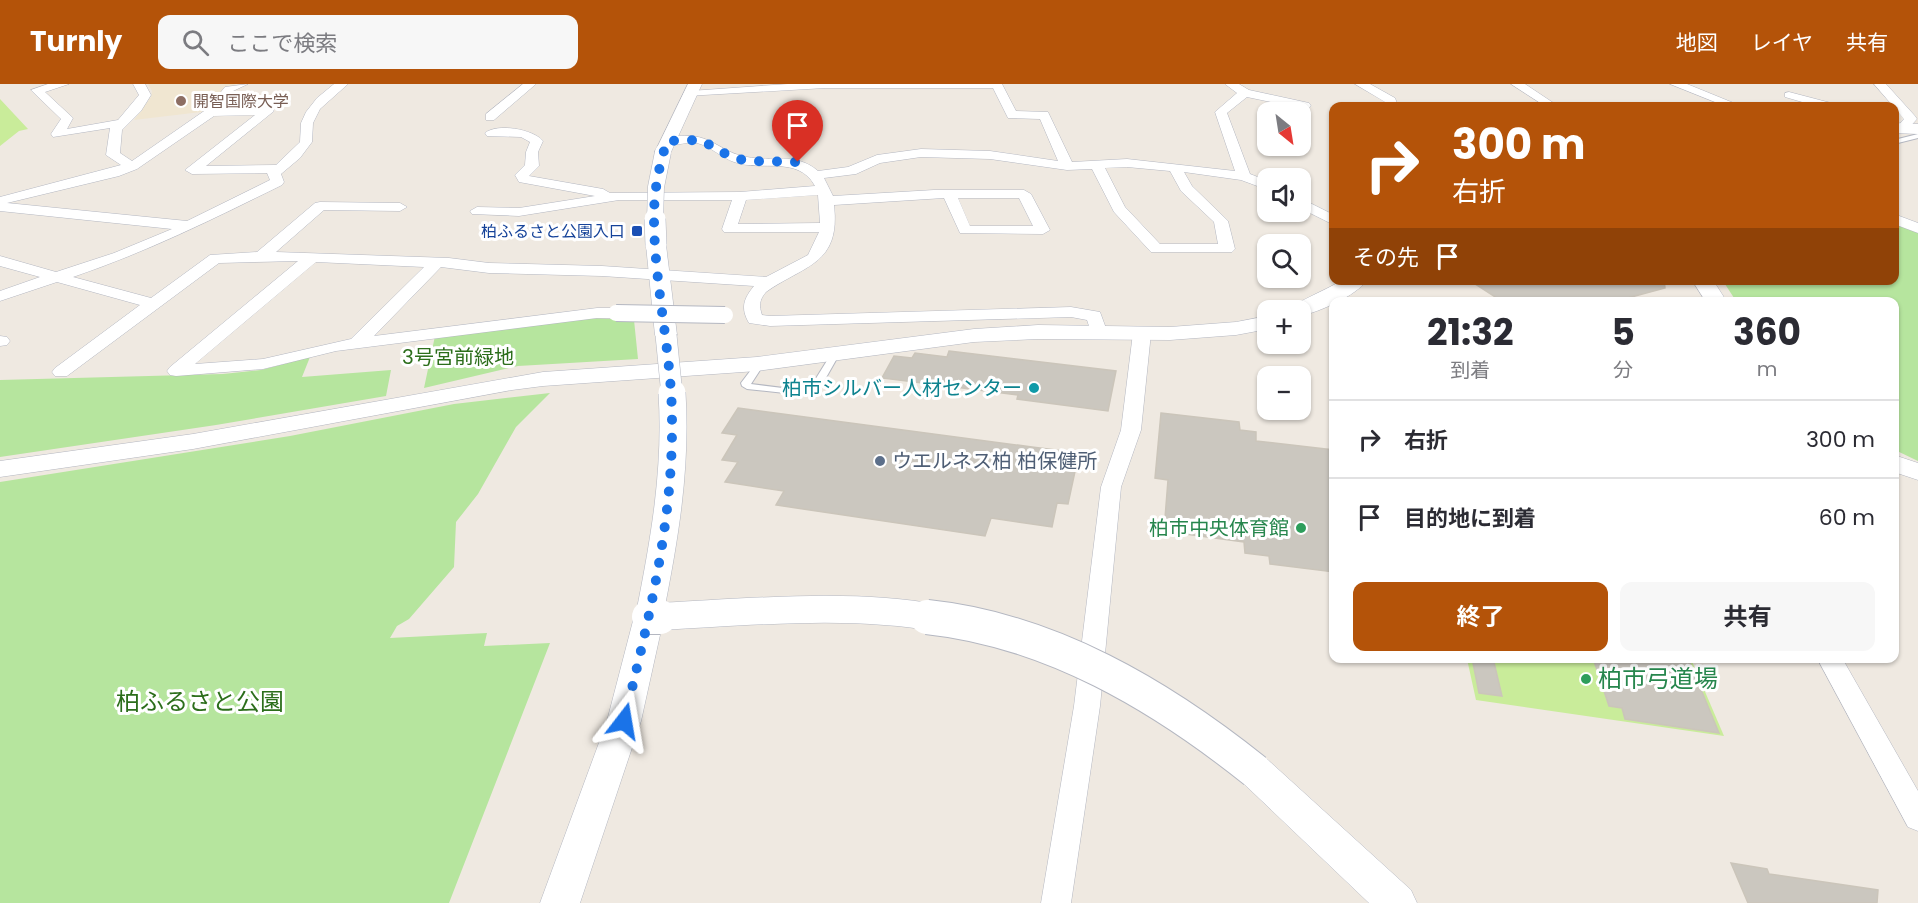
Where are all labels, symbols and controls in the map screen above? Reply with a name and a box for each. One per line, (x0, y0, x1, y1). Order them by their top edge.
search box (158, 15, 578, 69)
text: Turnly (30, 22, 122, 61)
icon: search (179, 26, 212, 59)
text: ここで検索 (227, 28, 337, 59)
text: 地図 (1676, 28, 1718, 57)
text: レイヤ (1751, 28, 1813, 57)
text: 共有 (1846, 28, 1888, 57)
place label: 開智国際大学 (193, 90, 289, 113)
marker: 開智国際大学 (174, 94, 188, 108)
pin (772, 100, 823, 162)
north arrow (1257, 102, 1311, 156)
map controls (1257, 102, 1311, 420)
icon: arrive (781, 109, 814, 142)
text: 300 m (1452, 115, 1586, 174)
icon: right (1353, 126, 1431, 204)
button: sound (1257, 168, 1311, 222)
text: 右折 (1452, 173, 1506, 210)
place label: 柏ふるさと公園入口 (481, 220, 625, 243)
marker: 柏ふるさと公園入口 (630, 224, 644, 238)
button: search (1257, 234, 1311, 288)
icon: arrive (1431, 240, 1464, 273)
text: その先 (1353, 242, 1419, 273)
button: + (1257, 300, 1311, 354)
text: 21:32 (1427, 307, 1514, 358)
text: 5 (1612, 307, 1635, 358)
text: 360 (1733, 307, 1801, 358)
park label: 3号宮前緑地 (402, 343, 514, 371)
text: m (1757, 355, 1777, 383)
text: 到着 (1450, 356, 1490, 384)
text: 分 (1613, 356, 1633, 384)
button: − (1257, 366, 1311, 420)
place label: 柏市シルバー人材センター (782, 374, 1022, 402)
marker: 柏市シルバー人材センター (1027, 381, 1041, 395)
icon: right (1353, 423, 1386, 456)
text: 300 m (1806, 424, 1875, 455)
text: 右折 (1404, 425, 1448, 456)
place label: ウエルネス柏 柏保健所 (892, 447, 1097, 475)
marker: ウエルネス柏 柏保健所 (873, 454, 887, 468)
icon: arrive (1353, 501, 1386, 534)
text: 60 m (1819, 502, 1875, 533)
text: 目的地に到着 (1404, 503, 1536, 534)
place label: 柏市中央体育館 (1149, 514, 1289, 542)
marker: 柏市中央体育館 (1294, 521, 1308, 535)
button: 終了 (1353, 582, 1608, 651)
button: 共有 (1620, 582, 1875, 651)
place label: 柏市弓道場 (1598, 662, 1718, 695)
marker: 柏市弓道場 (1579, 672, 1593, 686)
park label: 柏ふるさと公園 (116, 685, 284, 718)
position arrow (592, 689, 656, 753)

